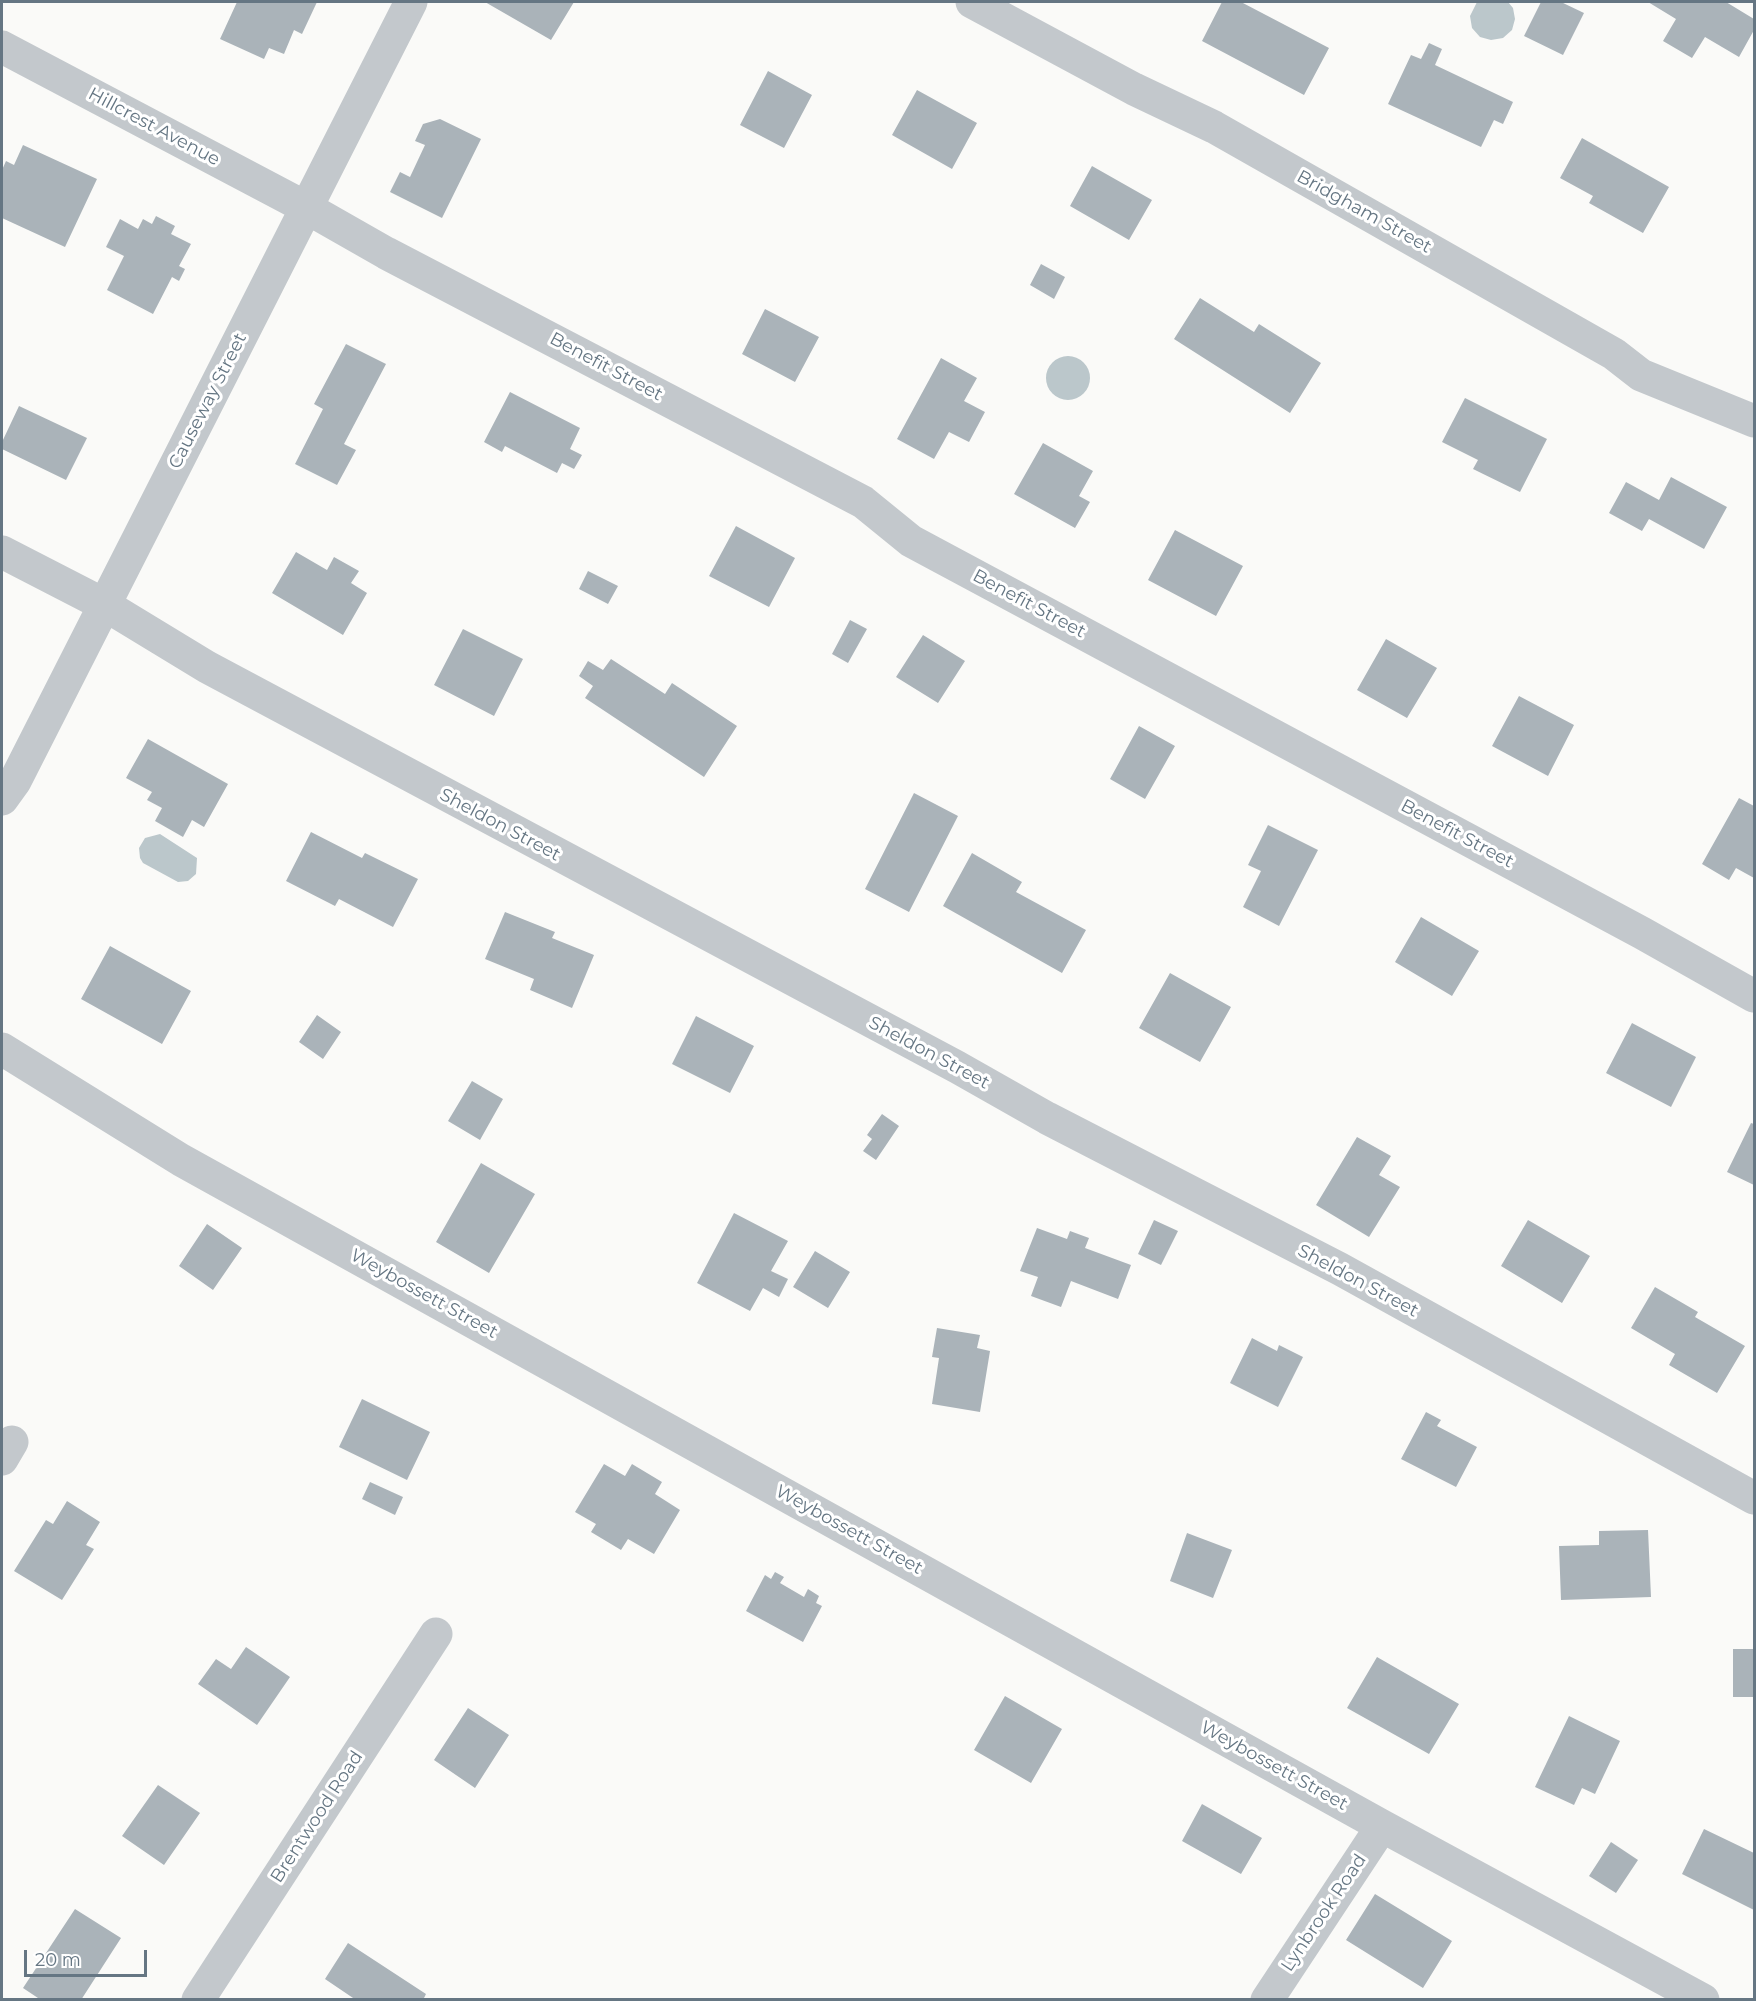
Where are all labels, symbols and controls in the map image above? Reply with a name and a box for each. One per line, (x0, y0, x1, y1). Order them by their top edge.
street label: Hillcrest Avenue (85, 83, 223, 171)
street label: Bridgham Street (1293, 166, 1435, 258)
street label: Benefit Street (546, 328, 666, 406)
street label: Causeway Street (164, 330, 252, 472)
street label: Benefit Street (969, 565, 1089, 643)
street label: Sheldon Street (436, 784, 564, 866)
street label: Benefit Street (1397, 795, 1517, 873)
street label: Sheldon Street (865, 1012, 993, 1094)
street label: Sheldon Street (1294, 1240, 1422, 1322)
street label: Weybossett Street (347, 1245, 501, 1343)
street label: Weybossett Street (772, 1481, 926, 1579)
street label: Weybossett Street (1197, 1717, 1351, 1815)
street label: Brentwood Road (266, 1747, 368, 1887)
street label: Lynbrook Road (1277, 1850, 1371, 1976)
scale bar (27, 1938, 150, 1976)
text: 20 m (35, 1949, 81, 1971)

